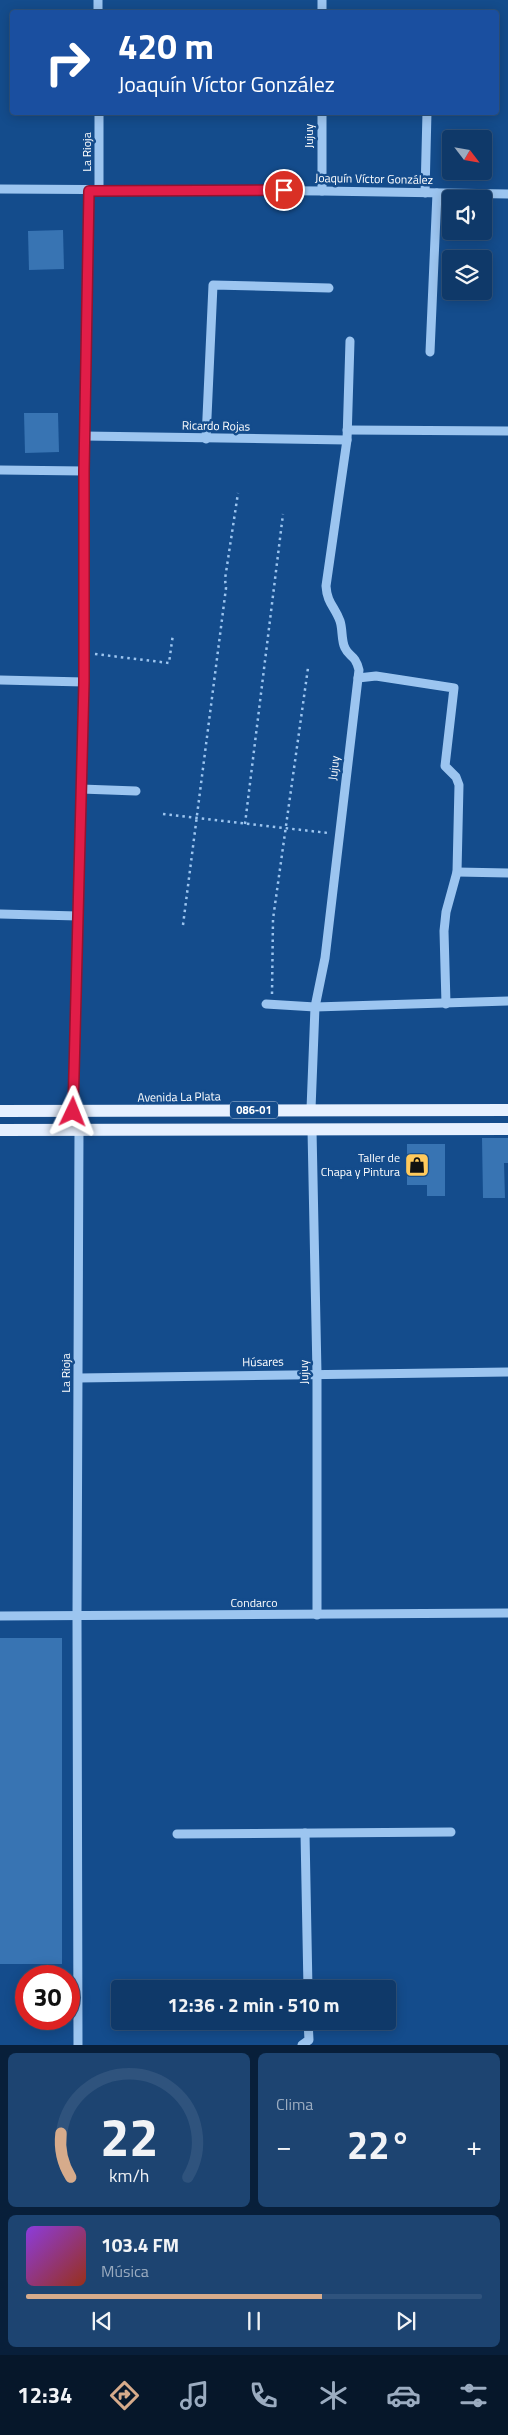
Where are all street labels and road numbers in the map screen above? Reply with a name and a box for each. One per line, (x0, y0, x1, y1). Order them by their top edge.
street label: Jujuy (299, 123, 318, 148)
street label: La Rioja (77, 132, 96, 172)
street label: Joaquín Víctor González (315, 168, 433, 189)
street label: Ricardo Rojas (182, 415, 251, 436)
street label: Jujuy (323, 754, 344, 781)
street label: Avenida La Plata (137, 1086, 221, 1107)
road number: 086-01 (230, 1102, 278, 1118)
street label: Húsares (242, 1352, 284, 1371)
street label: La Rioja (56, 1353, 75, 1393)
street label: Jujuy (294, 1359, 313, 1384)
street label: Condarco (230, 1593, 278, 1612)

